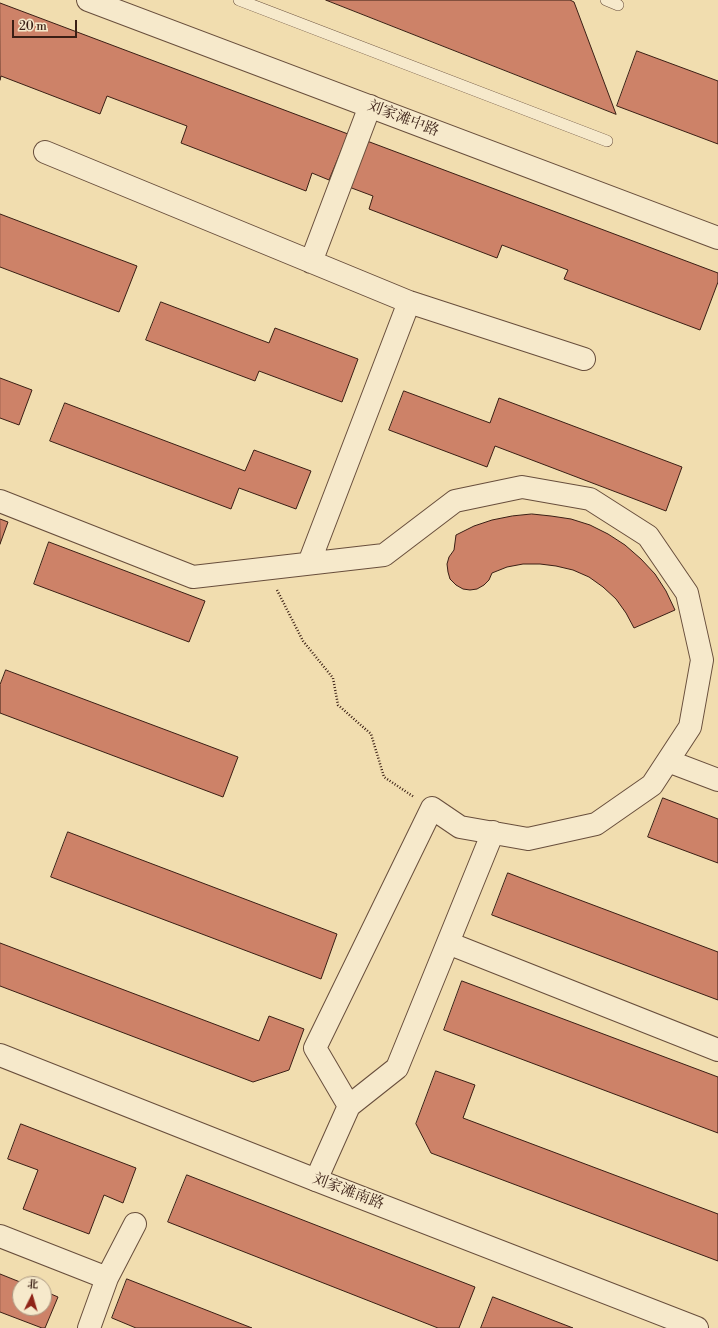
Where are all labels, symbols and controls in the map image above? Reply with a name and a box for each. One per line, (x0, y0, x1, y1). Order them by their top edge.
scale bar (14, 12, 79, 38)
text: 20 m (19, 19, 47, 34)
street label: 刘家滩中路 (365, 97, 441, 141)
street label: 刘家滩南路 (310, 1170, 386, 1214)
north arrow (12, 1276, 52, 1316)
text: 北 (27, 1278, 39, 1292)

